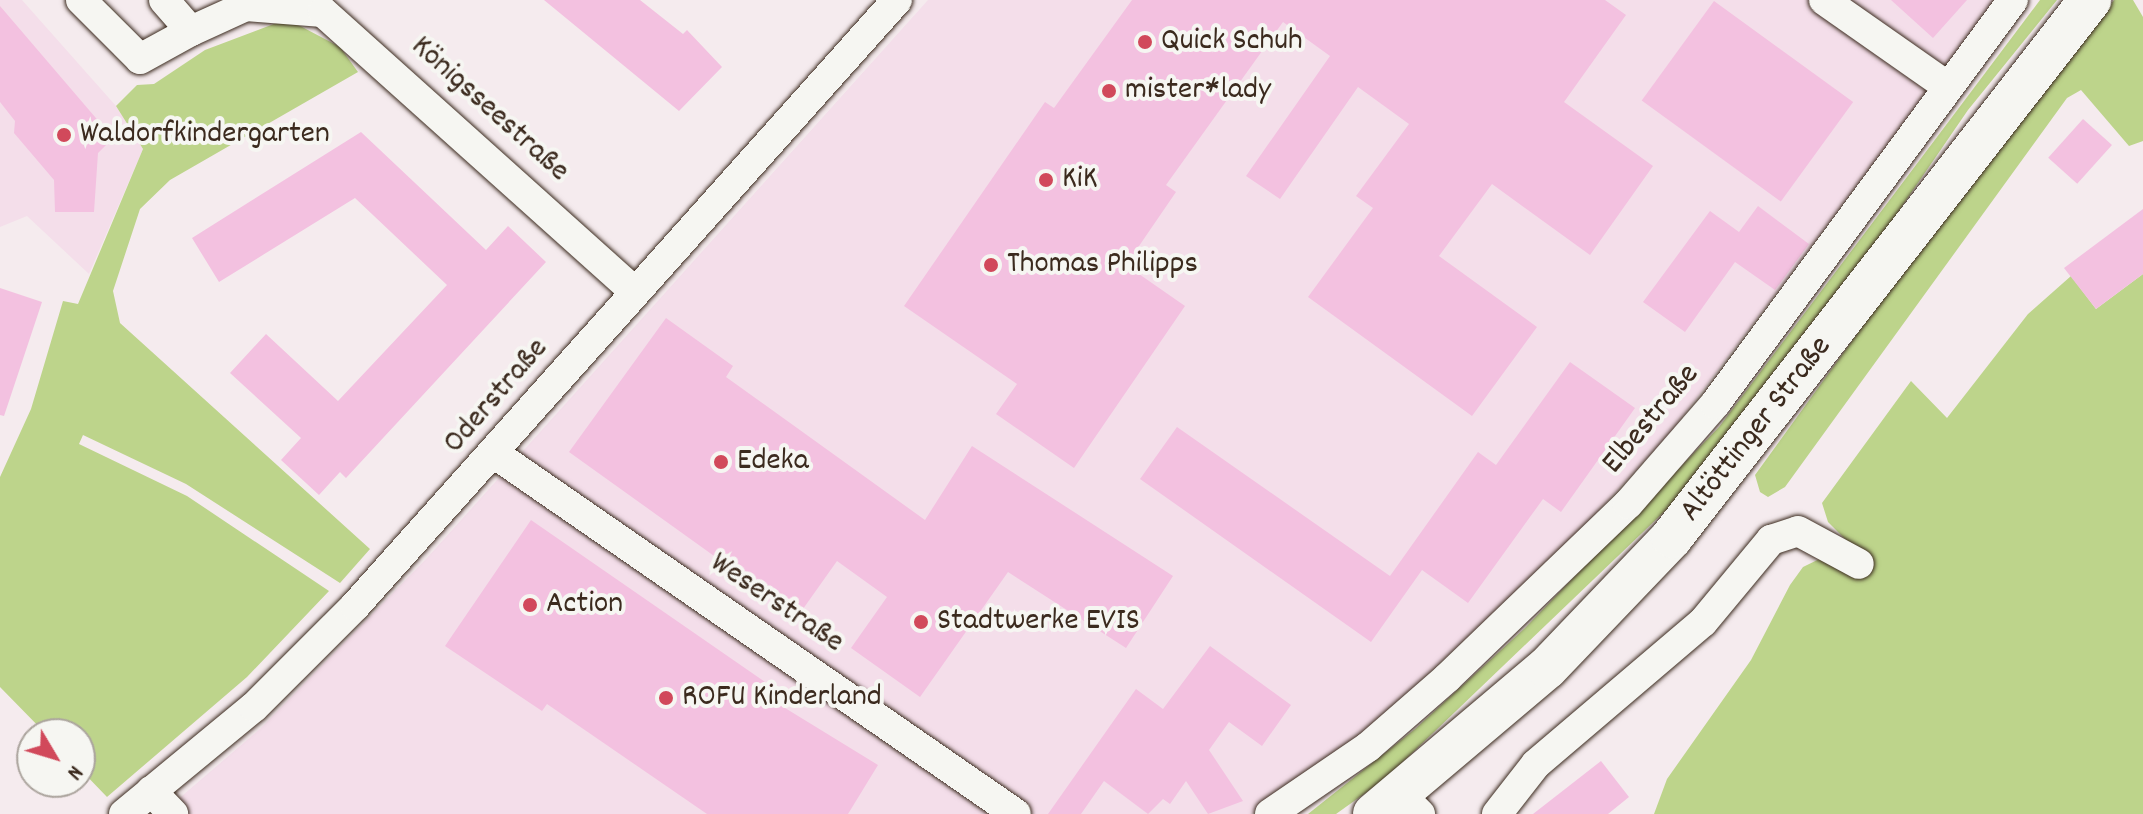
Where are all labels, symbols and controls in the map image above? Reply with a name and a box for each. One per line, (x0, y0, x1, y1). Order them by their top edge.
place label: Quick Schuh (1161, 23, 1303, 61)
street label: Königsseestraße (402, 29, 576, 191)
marker: Quick Schuh (1136, 33, 1154, 51)
place label: mister*lady (1125, 72, 1271, 110)
marker: mister*lady (1100, 82, 1118, 100)
place label: Waldorfkindergarten (80, 116, 330, 154)
marker: Waldorfkindergarten (55, 126, 73, 144)
place label: KiK (1062, 161, 1097, 199)
marker: KiK (1037, 171, 1055, 189)
place label: Thomas Philipps (1007, 246, 1198, 284)
marker: Thomas Philipps (982, 256, 1000, 274)
street label: Altöttinger Straße (1673, 330, 1841, 530)
street label: Oderstraße (436, 331, 558, 463)
street label: Elbestraße (1595, 357, 1709, 483)
place label: Edeka (737, 443, 809, 481)
marker: Edeka (712, 453, 730, 471)
street label: Weserstraße (702, 545, 850, 663)
place label: Action (546, 586, 623, 624)
marker: Action (521, 596, 539, 614)
place label: Stadtwerke EVIS (937, 603, 1140, 641)
marker: Stadtwerke EVIS (912, 613, 930, 631)
place label: ROFU Kinderland (682, 679, 882, 717)
marker: ROFU Kinderland (657, 689, 675, 707)
north arrow (16, 718, 96, 798)
text: N (58, 758, 89, 786)

